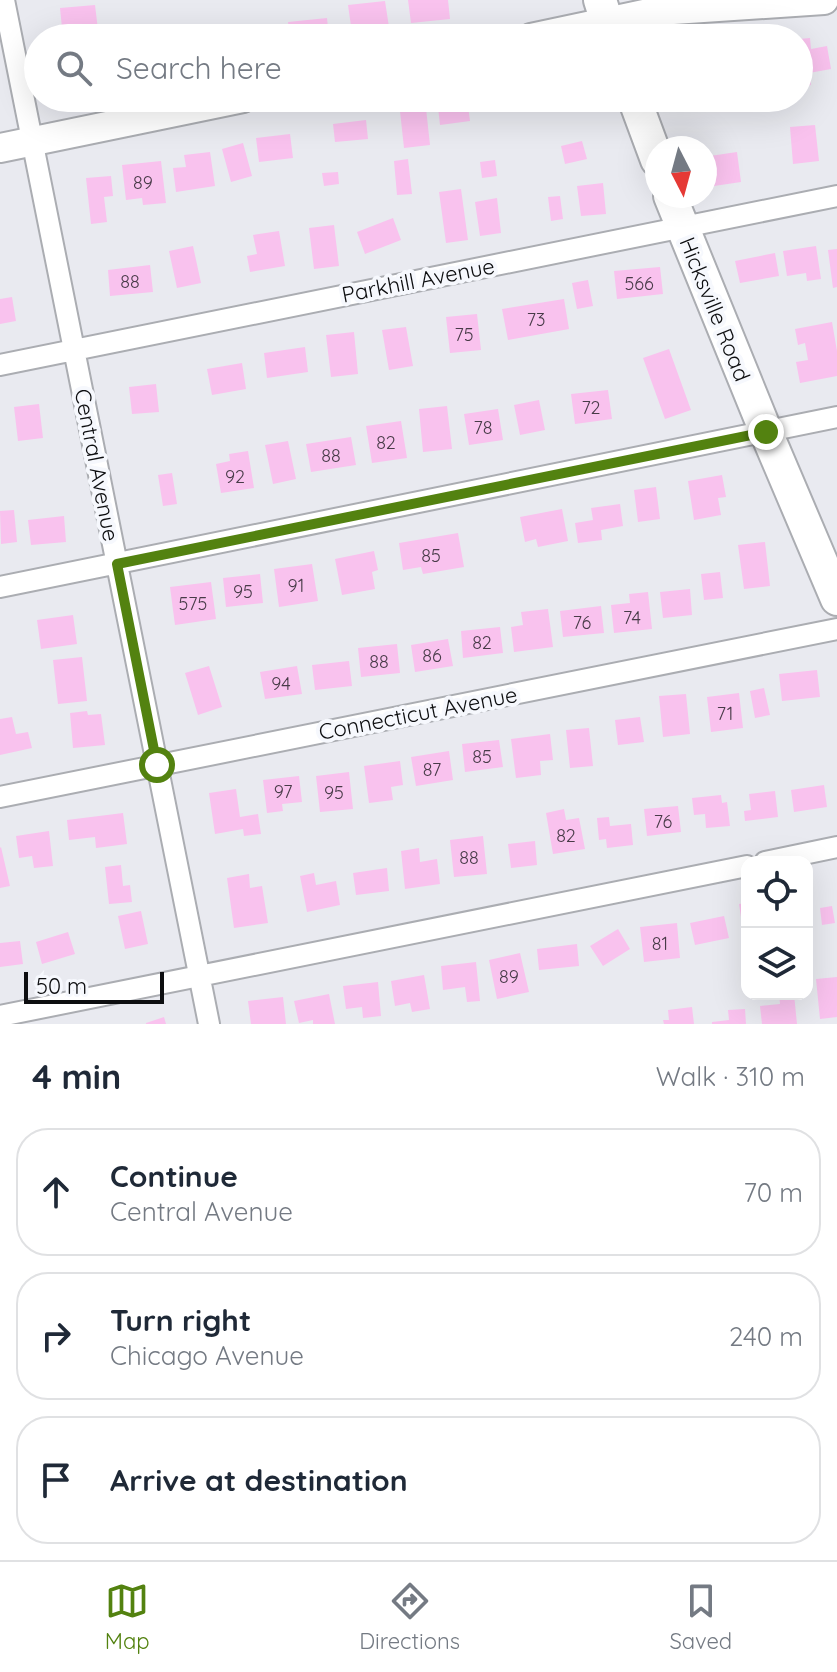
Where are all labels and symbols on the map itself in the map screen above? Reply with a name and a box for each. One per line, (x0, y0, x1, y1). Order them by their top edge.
north arrow (645, 136, 717, 208)
house number: 89 (133, 171, 153, 194)
street label: Hicksville Road (673, 233, 757, 385)
street label: Parkhill Avenue (339, 251, 497, 309)
house number: 88 (120, 270, 140, 293)
house number: 566 (624, 272, 654, 295)
house number: 73 (527, 308, 545, 331)
house number: 75 (454, 323, 474, 346)
street label: Central Avenue (68, 386, 126, 544)
house number: 72 (581, 396, 601, 419)
route end (748, 414, 784, 450)
house number: 78 (474, 416, 492, 439)
house number: 82 (376, 431, 396, 454)
house number: 88 (321, 444, 341, 467)
house number: 92 (225, 465, 245, 488)
house number: 85 (421, 544, 441, 567)
house number: 91 (288, 574, 304, 597)
house number: 95 (233, 580, 253, 603)
house number: 575 (179, 592, 207, 615)
house number: 74 (623, 606, 641, 629)
house number: 76 (573, 611, 591, 634)
house number: 82 (472, 631, 492, 654)
house number: 86 (422, 644, 442, 667)
house number: 88 (369, 650, 389, 673)
house number: 94 (271, 672, 291, 695)
street label: Connecticut Avenue (316, 680, 520, 746)
house number: 71 (717, 702, 733, 725)
house number: 85 (472, 745, 492, 768)
route start (139, 747, 175, 783)
house number: 87 (423, 758, 441, 781)
house number: 97 (274, 780, 292, 803)
house number: 95 (324, 781, 344, 804)
house number: 76 (654, 810, 672, 833)
house number: 82 (556, 824, 576, 847)
house number: 88 (459, 846, 479, 869)
house number: 81 (652, 932, 668, 955)
house number: 89 (499, 965, 519, 988)
scale bar (24, 968, 164, 1004)

